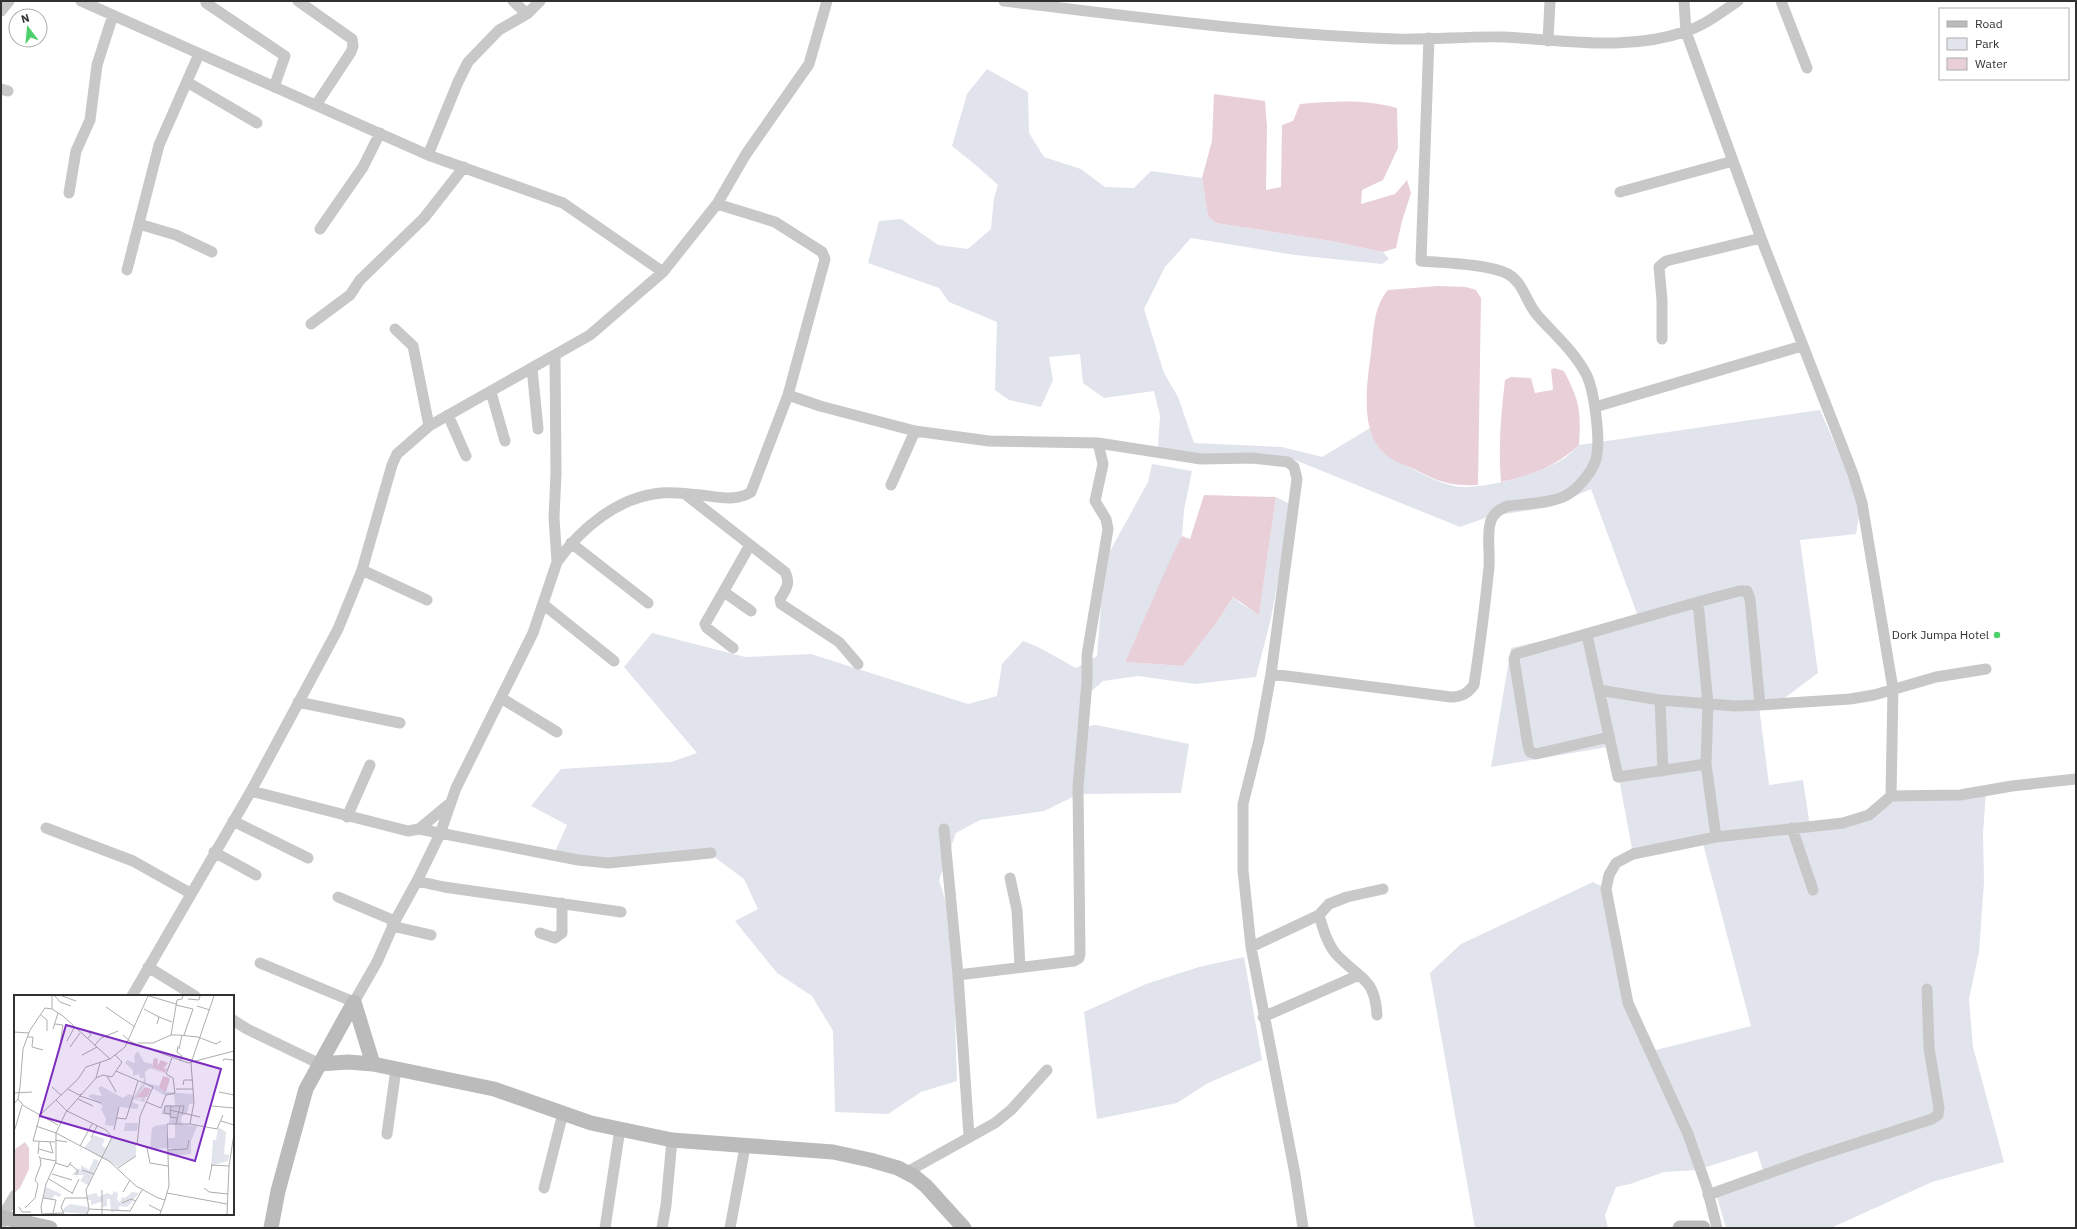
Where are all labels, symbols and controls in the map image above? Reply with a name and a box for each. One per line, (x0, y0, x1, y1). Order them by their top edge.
north arrow (8, 8, 48, 48)
legend (1939, 8, 2069, 80)
text: N (19, 11, 31, 26)
text: Road (1975, 16, 2003, 31)
text: Park (1975, 36, 2000, 51)
text: Water (1975, 56, 2008, 71)
place label: Dork Jumpa Hotel (1892, 627, 1989, 642)
marker: Dork Jumpa Hotel (1992, 630, 2002, 640)
inset map (14, 995, 234, 1215)

